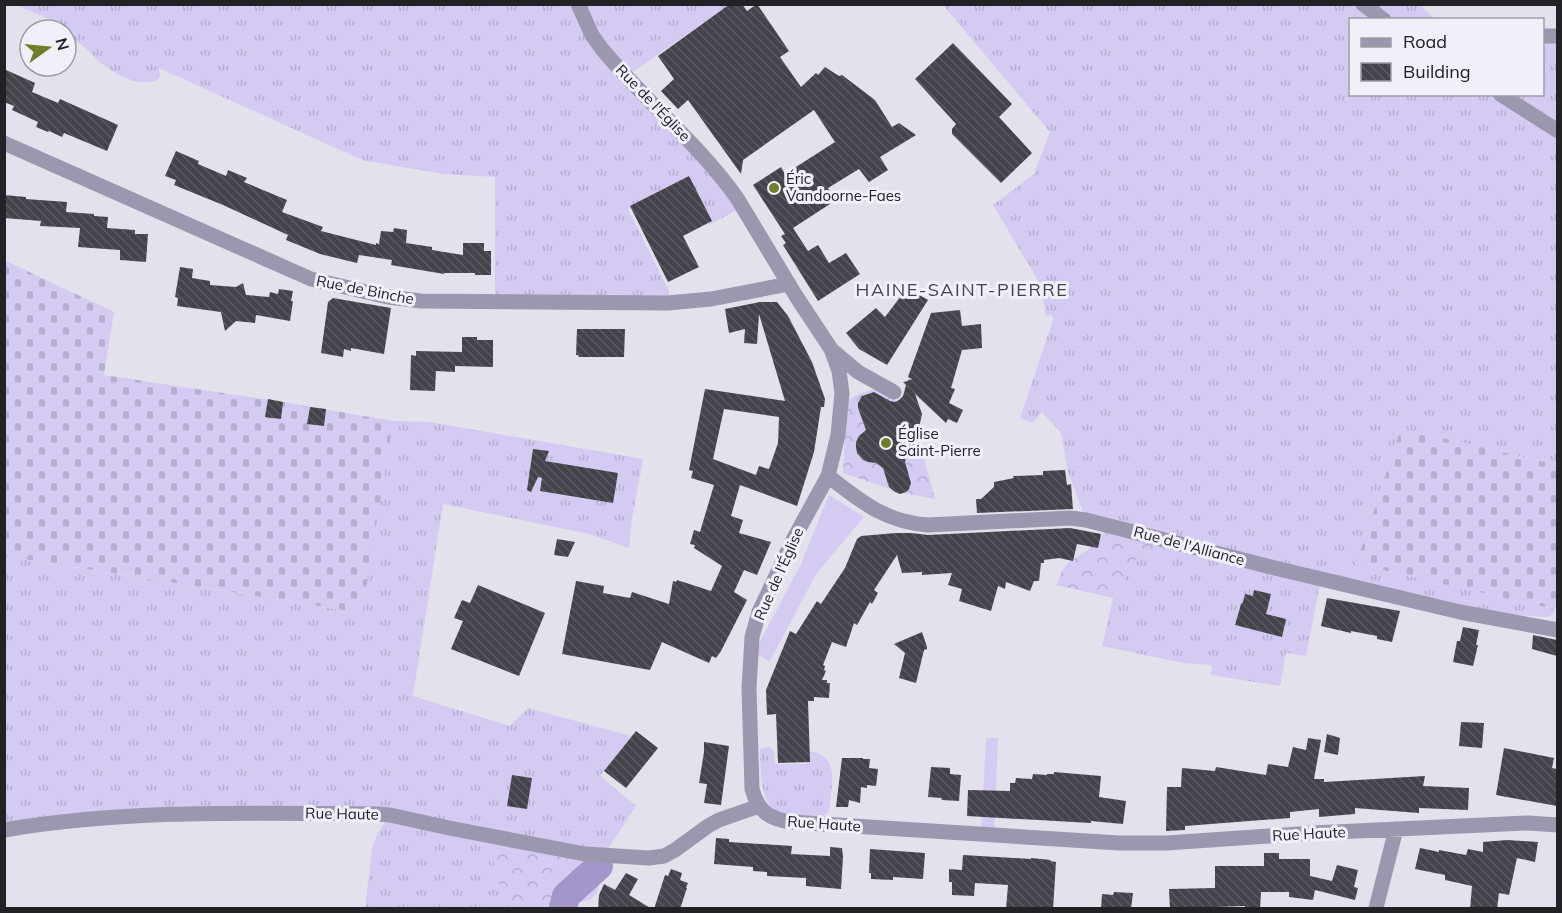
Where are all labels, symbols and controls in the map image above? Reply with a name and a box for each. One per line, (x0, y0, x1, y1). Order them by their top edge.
north arrow (18, 18, 78, 78)
legend (1349, 18, 1544, 96)
text: Road (1403, 30, 1447, 53)
text: N (51, 36, 74, 53)
street label: Rue de l'Église (612, 60, 695, 145)
text: Building (1403, 60, 1471, 83)
place label: Éric Vandoorne-Faes (786, 169, 901, 205)
marker: Éric Vandoorne-Faes (767, 181, 781, 195)
street label: Rue de Binche (315, 271, 416, 308)
district label: HAINE-SAINT-PIERRE (856, 278, 1068, 301)
place label: Église Saint-Pierre (898, 424, 981, 460)
marker: Église Saint-Pierre (879, 436, 893, 450)
street label: Rue de l'Alliance (1132, 522, 1247, 569)
street label: Rue de l'Église (750, 524, 807, 623)
street label: Rue Haute (305, 803, 379, 824)
street label: Rue Haute (787, 811, 861, 836)
street label: Rue Haute (1272, 822, 1346, 845)

